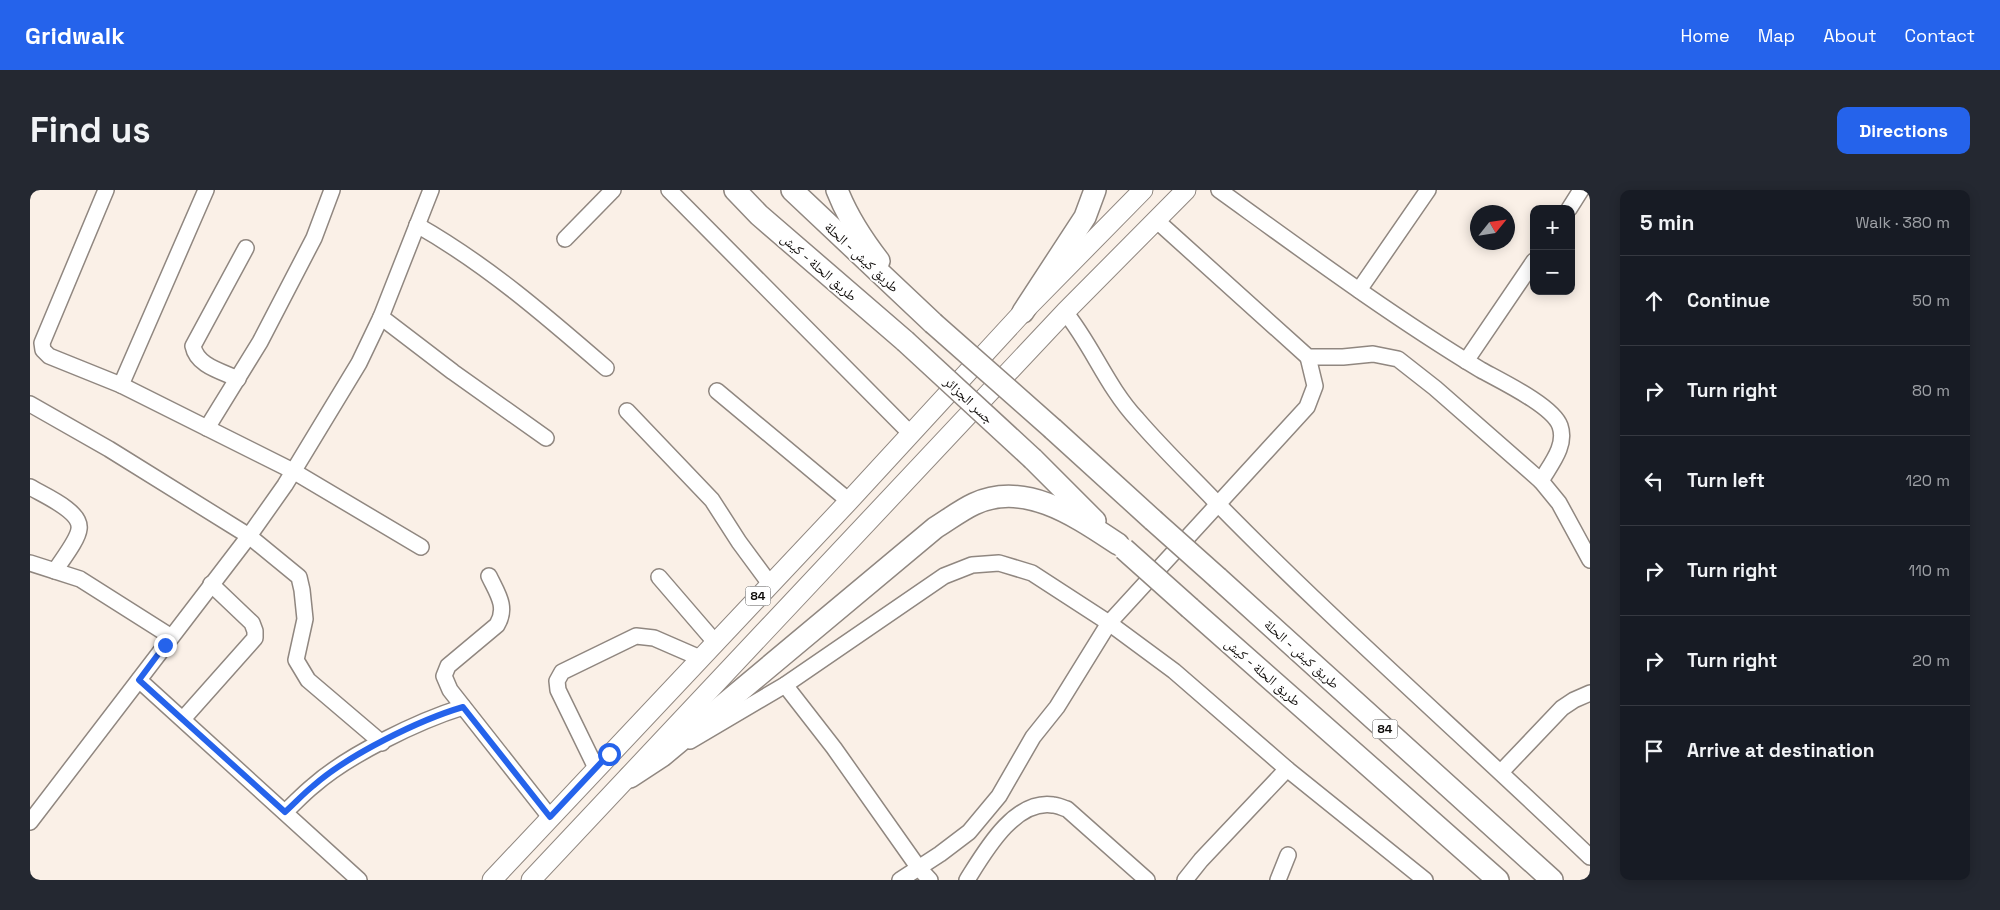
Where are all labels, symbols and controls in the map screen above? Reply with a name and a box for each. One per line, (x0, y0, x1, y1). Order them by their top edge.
text: Gridwalk (25, 20, 125, 51)
text: Home (1681, 24, 1730, 47)
text: Map (1758, 24, 1795, 47)
text: About (1823, 24, 1877, 47)
text: Contact (1905, 24, 1975, 47)
button: Directions (1837, 107, 1970, 154)
text: Find us (30, 108, 151, 152)
north arrow (1470, 205, 1515, 250)
map controls (1530, 205, 1575, 295)
button: + (1530, 205, 1575, 250)
text: 5 min (1640, 209, 1694, 236)
text: Walk · 380 m (1855, 212, 1950, 233)
street label: طريق كيش - الحلة (820, 218, 903, 297)
street label: طريق الحلة - كيش (776, 229, 861, 306)
button: − (1530, 250, 1575, 295)
icon: ahead (1640, 287, 1668, 315)
text: Continue (1687, 288, 1770, 313)
text: 50 m (1912, 290, 1950, 311)
street label: جسر الجزائر (940, 372, 998, 428)
icon: right (1640, 377, 1668, 405)
text: Turn right (1687, 378, 1777, 403)
text: 80 m (1912, 380, 1950, 401)
icon: left (1640, 467, 1668, 495)
text: Turn left (1687, 468, 1765, 493)
text: 120 m (1906, 470, 1950, 491)
icon: right (1640, 557, 1668, 585)
text: Turn right (1687, 558, 1777, 583)
text: 110 m (1908, 560, 1950, 581)
road number: 84 (746, 586, 770, 606)
street label: طريق كيش - الحلة (1260, 615, 1344, 693)
route end (154, 634, 177, 657)
street label: طريق الحلة - كيش (1220, 634, 1305, 711)
icon: right (1640, 647, 1668, 675)
text: Turn right (1687, 648, 1777, 673)
text: 20 m (1912, 650, 1950, 671)
road number: 84 (1372, 720, 1398, 738)
icon: arrive (1640, 737, 1668, 765)
text: Arrive at destination (1687, 738, 1875, 763)
route start (598, 743, 621, 766)

